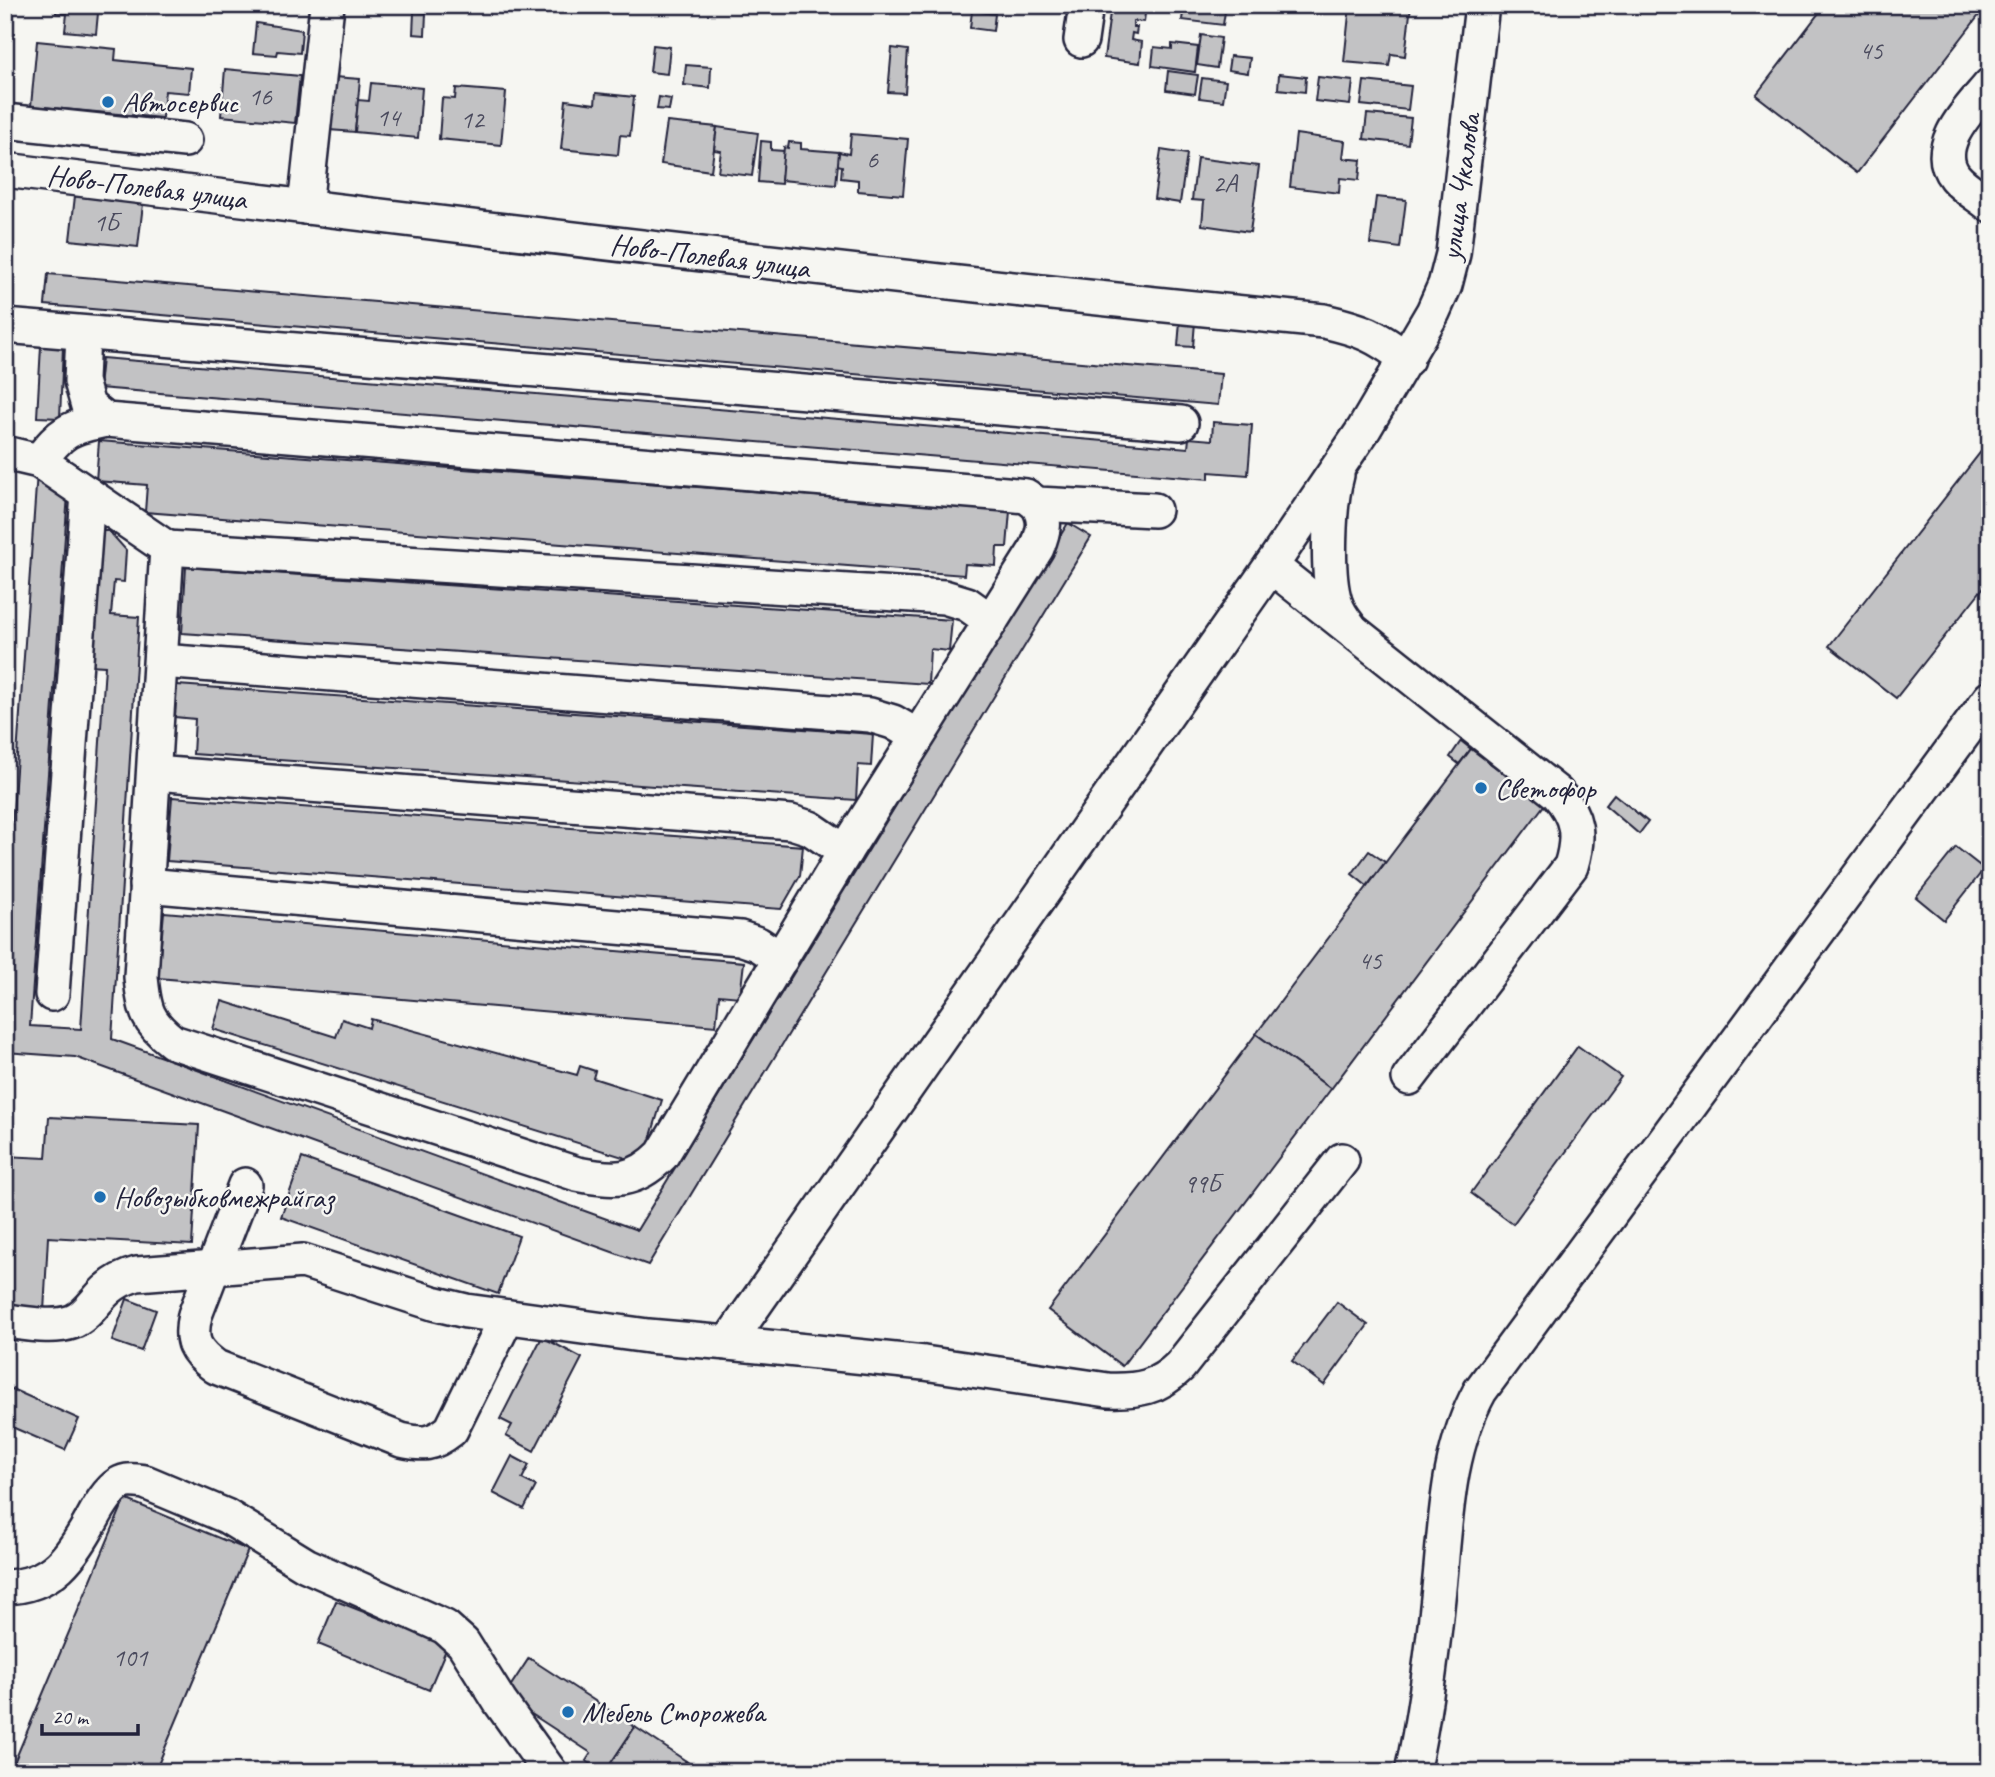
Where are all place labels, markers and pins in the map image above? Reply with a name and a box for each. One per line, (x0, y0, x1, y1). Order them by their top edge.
place label: Автосервис (122, 83, 239, 121)
marker: Автосервис (100, 94, 116, 110)
place label: Светофор (1495, 769, 1597, 807)
marker: Светофор (1473, 780, 1489, 796)
place label: Новозыбковмежрайгаз (114, 1178, 337, 1216)
marker: Новозыбковмежрайгаз (92, 1189, 108, 1205)
place label: Мебель Сторожева (582, 1693, 767, 1731)
marker: Мебель Сторожева (560, 1704, 576, 1720)

